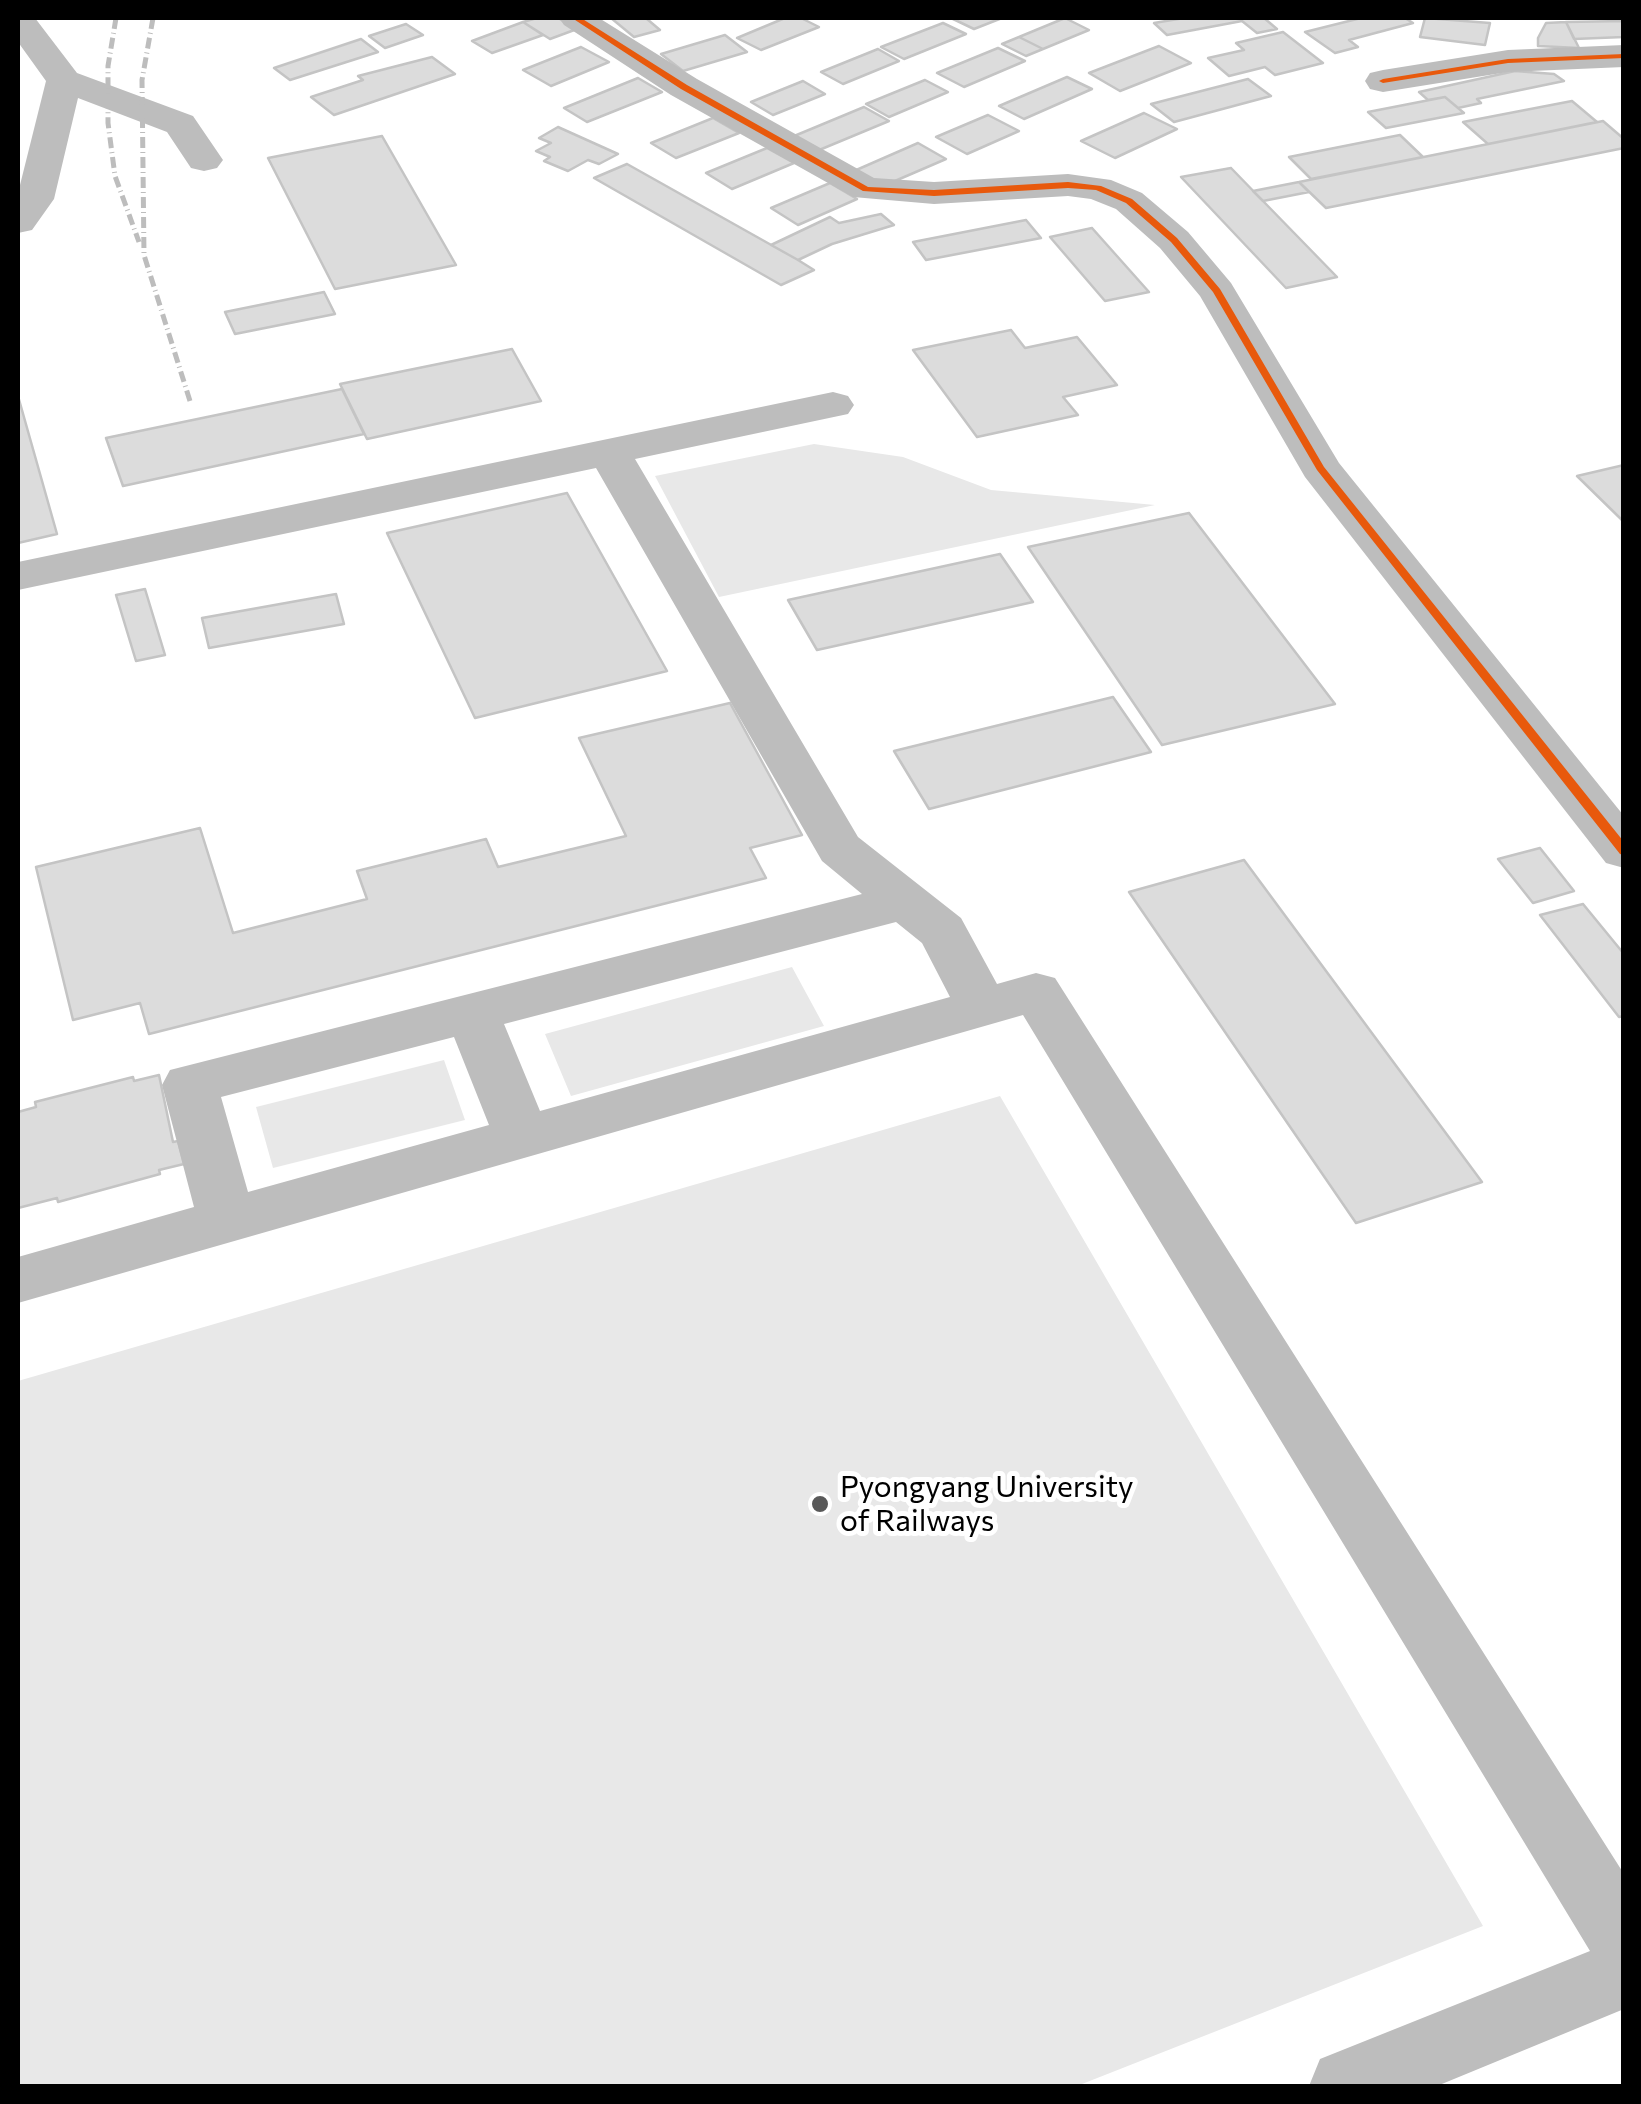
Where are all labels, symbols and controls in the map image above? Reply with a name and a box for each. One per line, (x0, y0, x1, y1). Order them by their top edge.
place label: Pyongyang University of Railways (840, 1469, 1133, 1540)
marker: Pyongyang University of Railways (809, 1493, 831, 1515)

